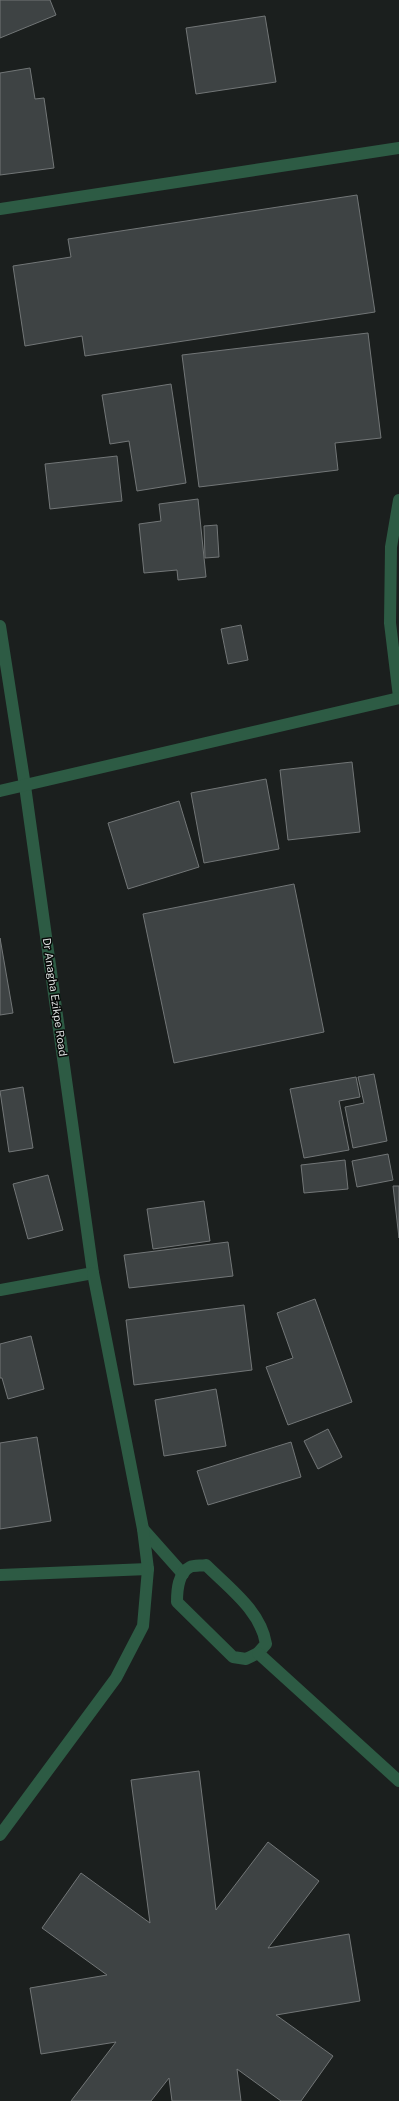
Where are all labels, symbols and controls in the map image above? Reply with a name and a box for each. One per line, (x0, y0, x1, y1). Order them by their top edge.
street label: Dr Anagha Ezikpe Road (41, 937, 69, 1057)

